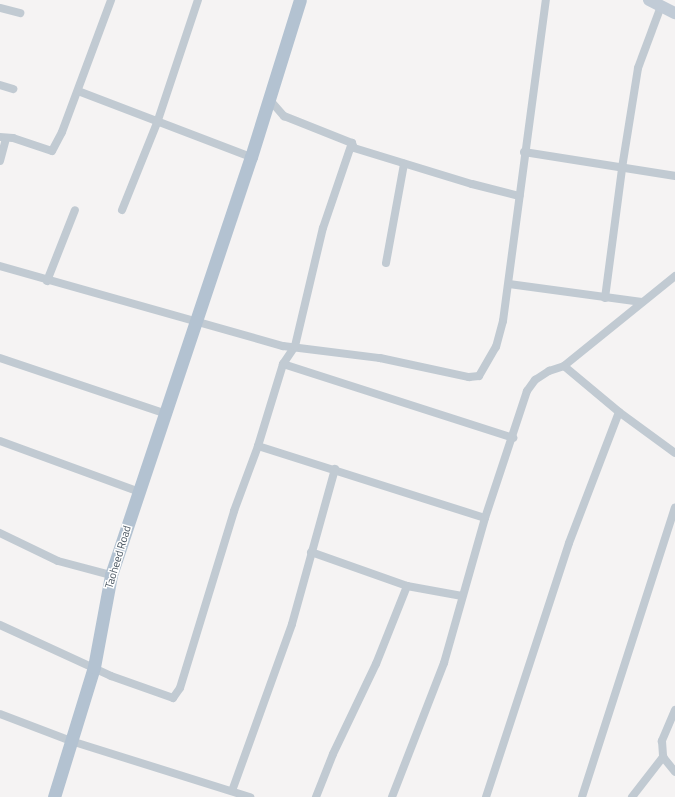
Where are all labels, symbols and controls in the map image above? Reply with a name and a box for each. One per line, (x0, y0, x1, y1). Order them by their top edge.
street label: Taoheed Road (102, 524, 134, 590)

